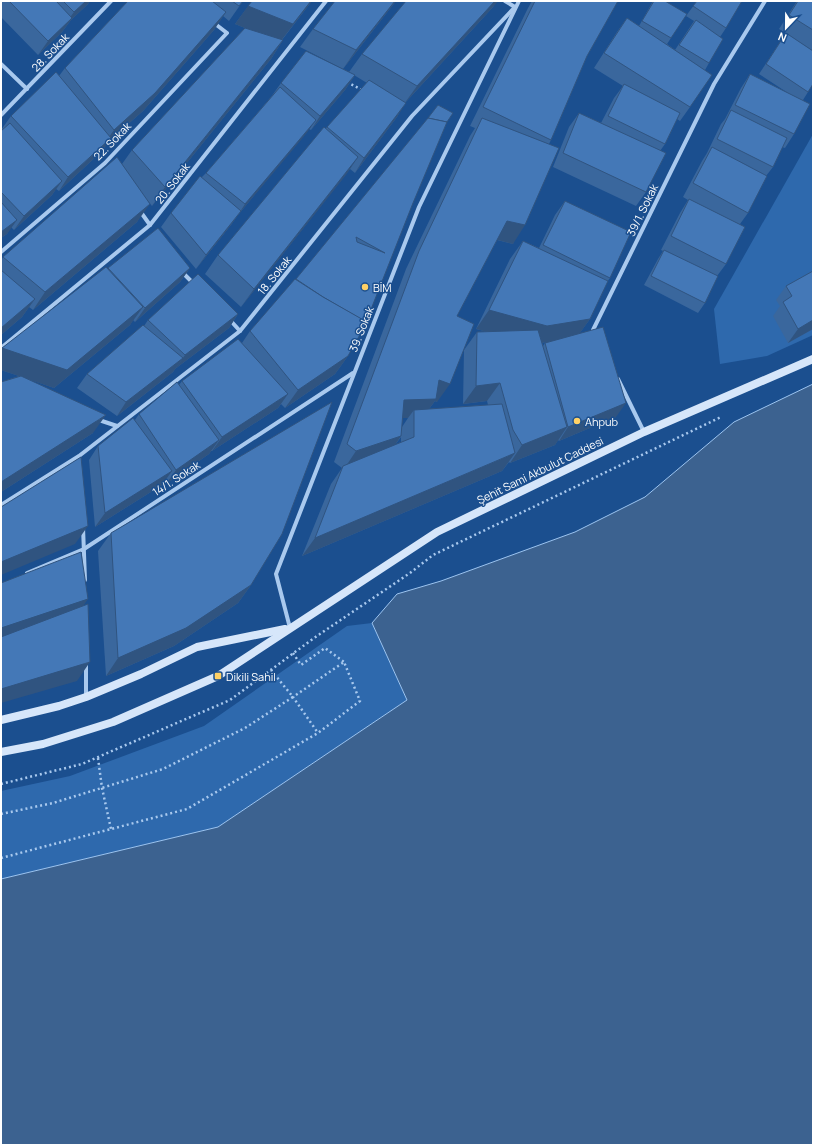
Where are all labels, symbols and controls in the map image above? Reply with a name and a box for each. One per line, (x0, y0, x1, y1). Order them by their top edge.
north arrow (766, 8, 806, 48)
street label: 28. Sokak (28, 29, 72, 74)
text: N (776, 29, 789, 46)
street label: 22. Sokak (90, 118, 134, 163)
street label: 20. Sokak (151, 159, 193, 207)
street label: 39/1. Sokak (623, 181, 661, 239)
street label: 18. Sokak (254, 252, 295, 298)
place label: BİM (373, 280, 392, 295)
marker: BİM (360, 282, 370, 292)
street label: 39. Sokak (345, 303, 377, 354)
place label: Ahpub (585, 414, 619, 429)
marker: Ahpub (572, 416, 582, 426)
street label: Şehit Sami Akbulut Caddesi (474, 433, 606, 507)
street label: 14/1. Sokak (149, 457, 203, 499)
place label: Dikili Sahil (226, 669, 276, 684)
marker: Dikili Sahil (213, 671, 223, 681)

